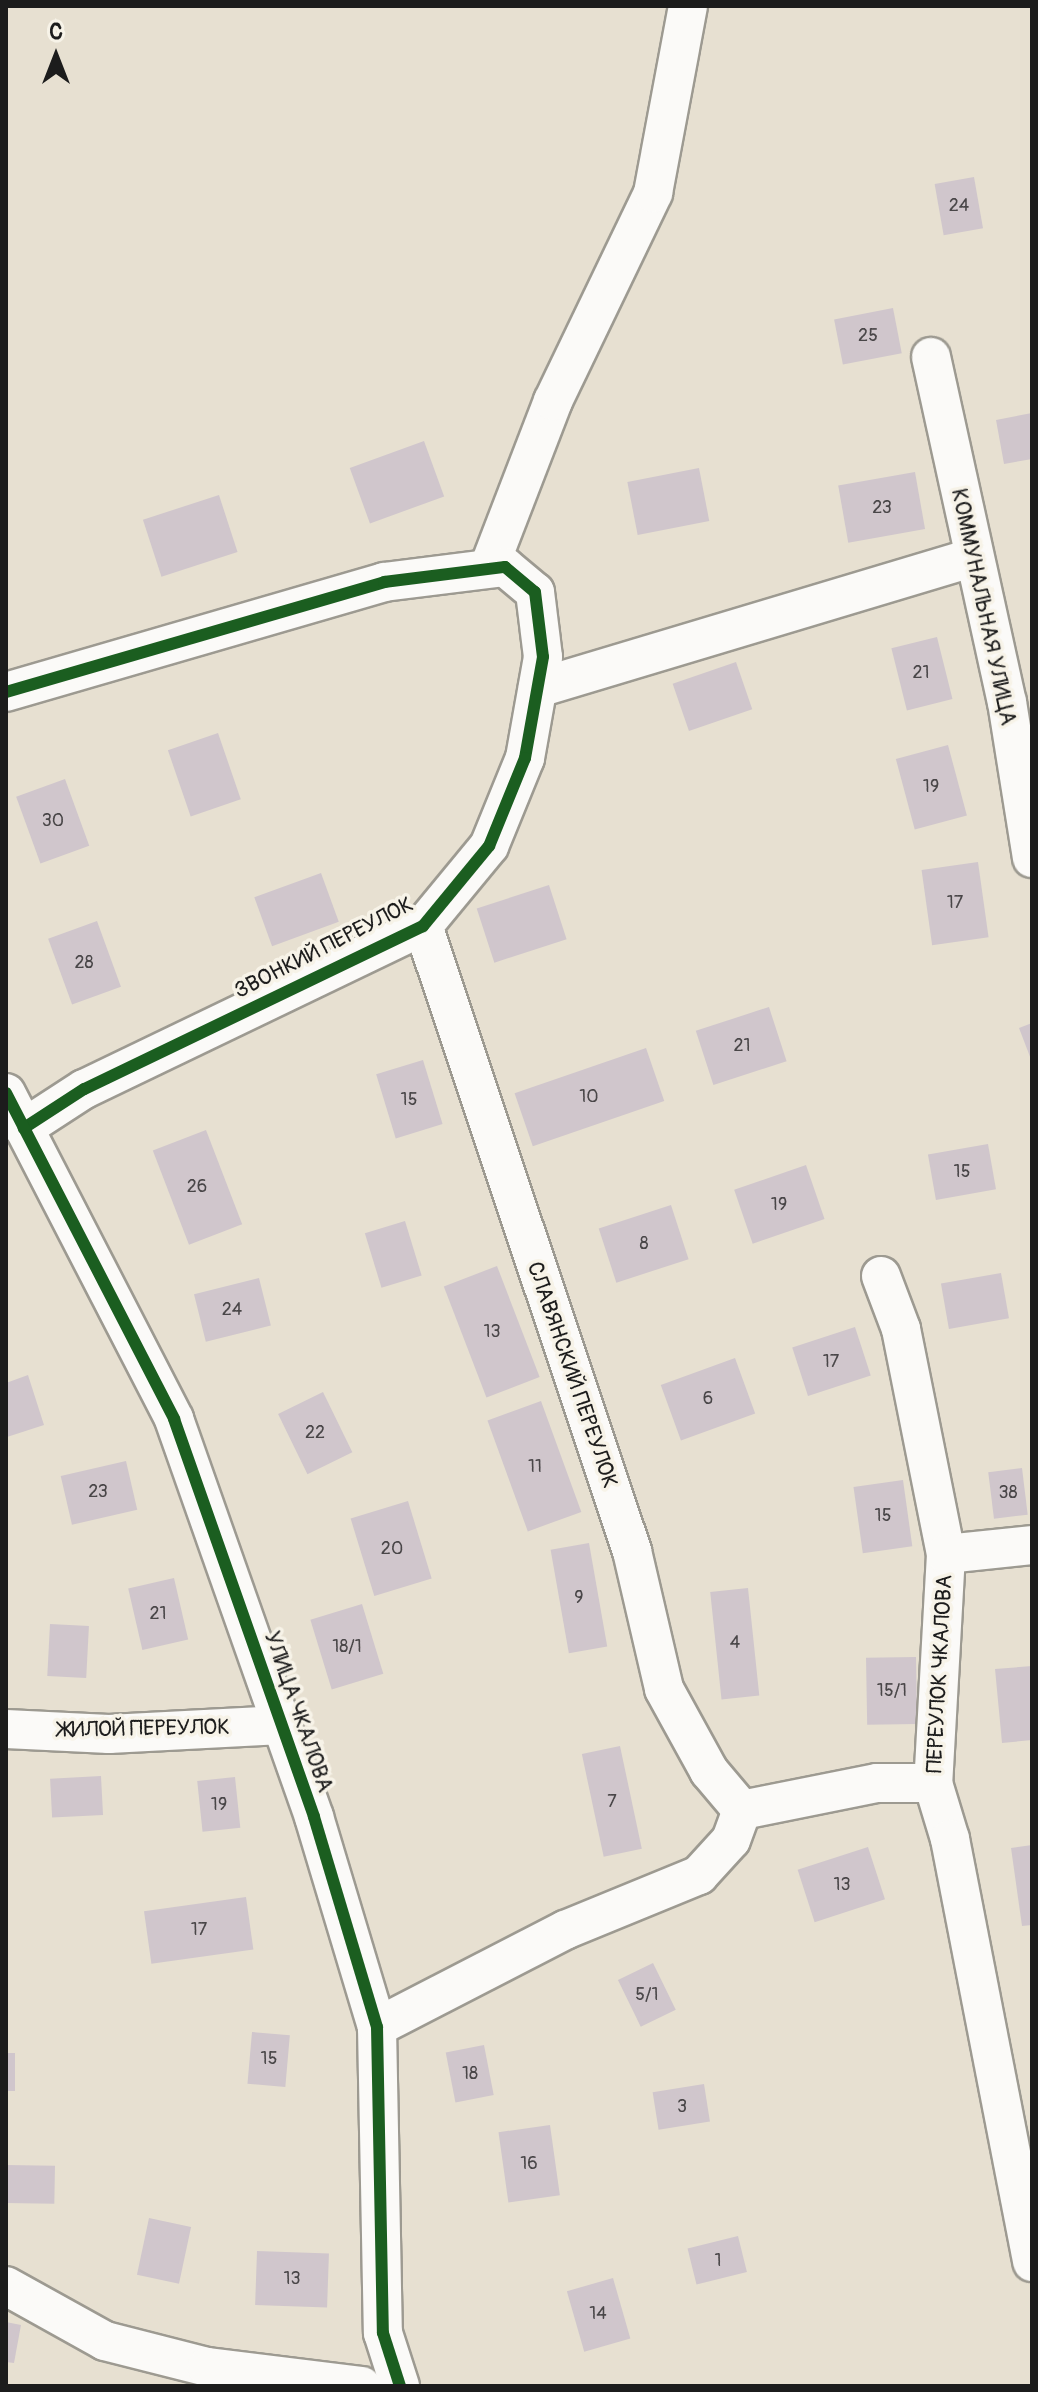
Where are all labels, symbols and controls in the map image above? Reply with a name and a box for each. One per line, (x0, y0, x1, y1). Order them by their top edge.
north arrow (16, 16, 96, 96)
text: С (49, 18, 63, 46)
house number: 24 (949, 195, 969, 217)
house number: 25 (858, 325, 878, 347)
street label: КОММУНАЛЬНАЯ УЛИЦА (945, 486, 1021, 728)
house number: 23 (872, 497, 892, 519)
house number: 21 (912, 662, 930, 684)
house number: 19 (923, 776, 939, 798)
house number: 30 (42, 810, 64, 832)
street label: ЗВОНКИЙ ПЕРЕУЛОК (230, 891, 418, 1005)
house number: 17 (947, 892, 963, 914)
house number: 28 (74, 952, 94, 974)
house number: 21 (733, 1035, 751, 1057)
house number: 10 (579, 1086, 599, 1108)
house number: 15 (401, 1089, 417, 1111)
house number: 15 (954, 1161, 970, 1183)
house number: 26 (187, 1176, 207, 1198)
house number: 19 (771, 1194, 787, 1216)
house number: 8 (639, 1233, 649, 1255)
street label: СЛАВЯНСКИЙ ПЕРЕУЛОК (521, 1258, 623, 1492)
house number: 24 (222, 1299, 242, 1321)
house number: 13 (483, 1321, 501, 1343)
house number: 17 (823, 1351, 839, 1373)
house number: 6 (703, 1388, 713, 1410)
house number: 22 (305, 1422, 325, 1444)
house number: 11 (528, 1456, 542, 1478)
house number: 23 (88, 1481, 108, 1503)
house number: 38 (998, 1482, 1018, 1504)
house number: 15 (875, 1505, 891, 1527)
house number: 20 (381, 1538, 403, 1560)
street label: ПЕРЕУЛОК ЧКАЛОВА (922, 1574, 958, 1774)
house number: 9 (574, 1587, 584, 1609)
house number: 21 (149, 1603, 167, 1625)
street label: УЛИЦА ЧКАЛОВА (258, 1628, 338, 1796)
house number: 4 (730, 1632, 740, 1654)
house number: 18/1 (332, 1636, 362, 1658)
house number: 15/1 (877, 1680, 907, 1702)
street label: ЖИЛОЙ ПЕРЕУЛОК (58, 1714, 230, 1744)
house number: 7 (607, 1791, 617, 1813)
house number: 19 (211, 1794, 227, 1816)
house number: 13 (833, 1874, 851, 1896)
house number: 17 (191, 1919, 207, 1941)
house number: 5/1 (635, 1984, 659, 2006)
house number: 15 (261, 2048, 277, 2070)
house number: 18 (462, 2063, 478, 2085)
house number: 3 (677, 2096, 687, 2118)
house number: 16 (520, 2153, 538, 2175)
house number: 1 (714, 2250, 722, 2272)
house number: 13 (283, 2268, 301, 2290)
house number: 14 (589, 2303, 607, 2325)

